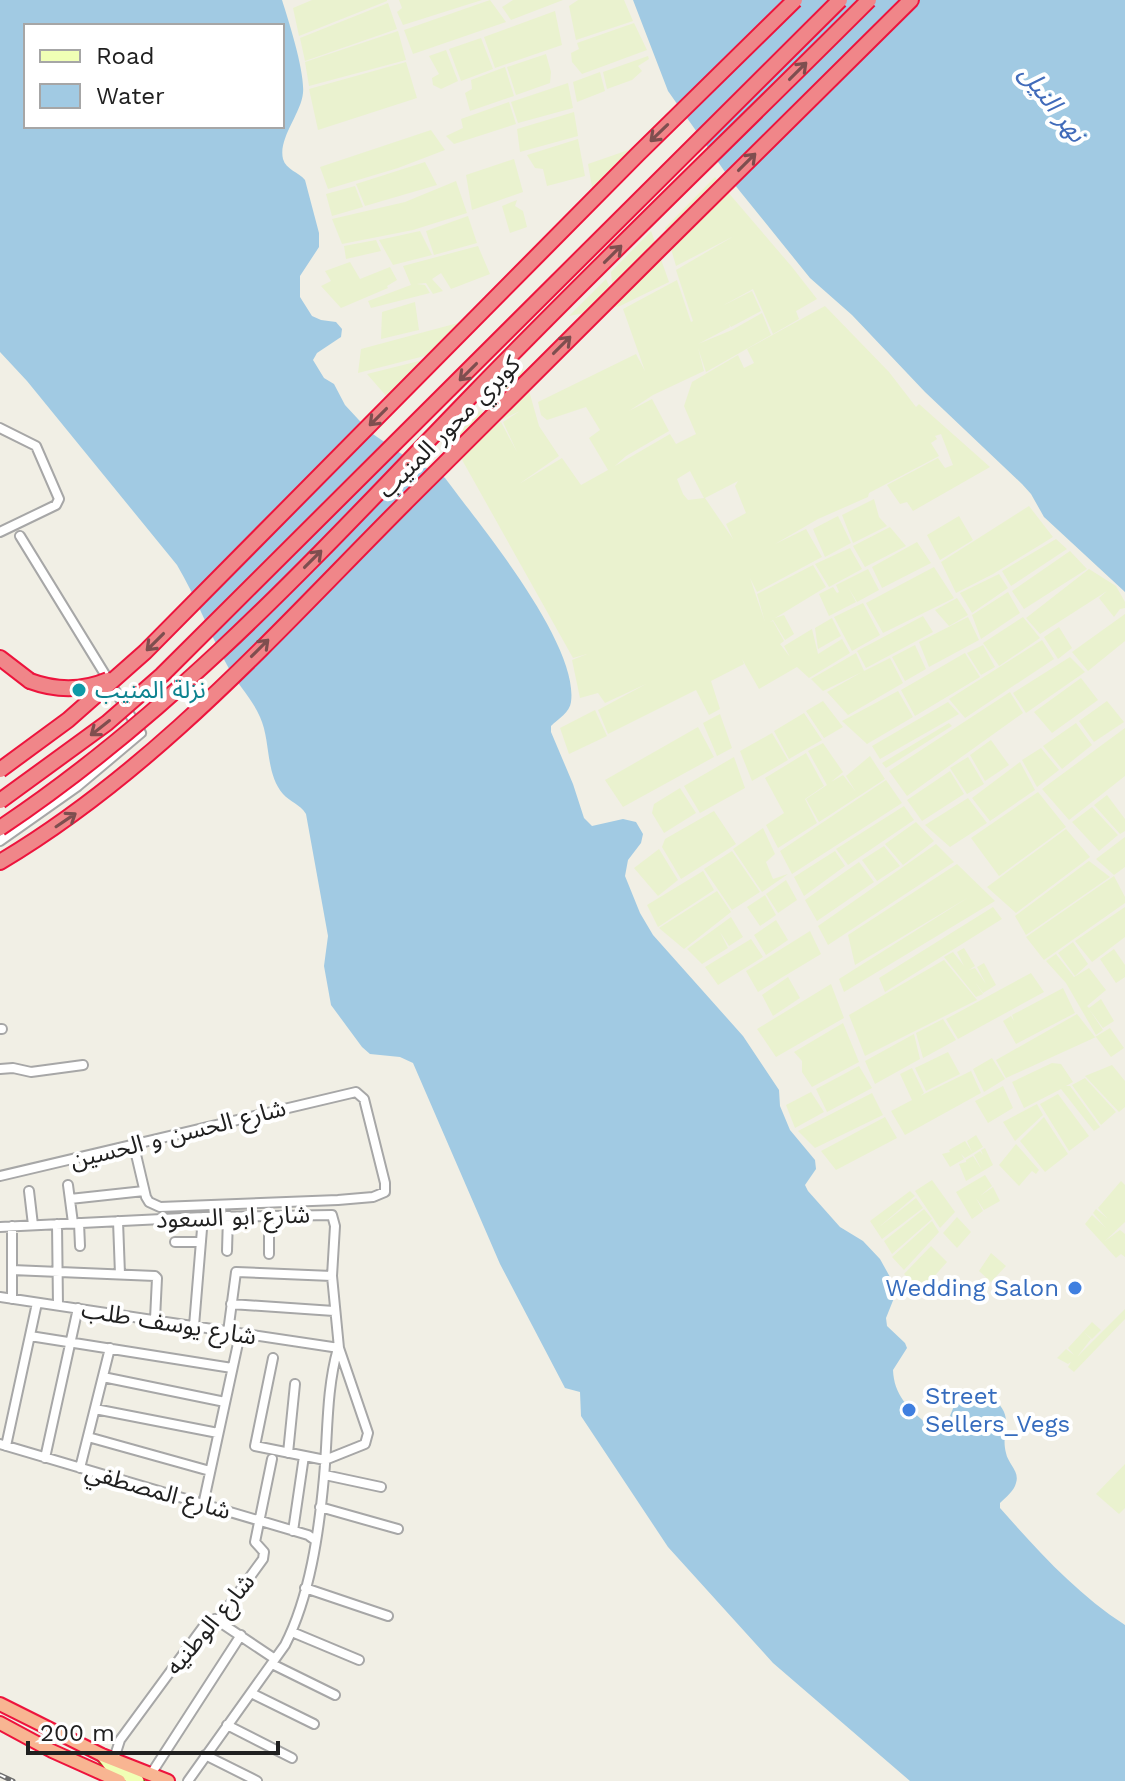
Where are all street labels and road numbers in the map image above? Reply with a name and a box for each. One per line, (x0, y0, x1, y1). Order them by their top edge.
street label: كوبري محور المنيب (372, 349, 530, 507)
street label: شارع الحسن و الحسين (67, 1094, 289, 1177)
street label: شارع ابو السعود (155, 1200, 311, 1237)
street label: شارع يوسف طلب (79, 1295, 258, 1354)
street label: شارع المصطفي (81, 1457, 234, 1530)
street label: شارع الوطنيه (160, 1568, 263, 1682)

